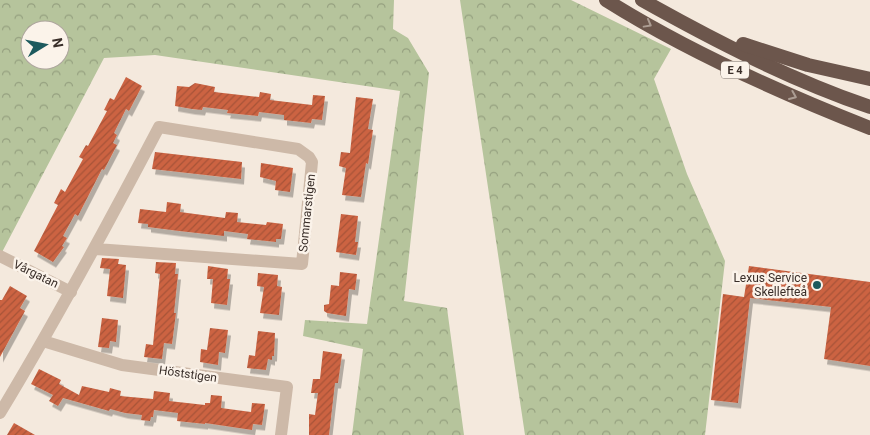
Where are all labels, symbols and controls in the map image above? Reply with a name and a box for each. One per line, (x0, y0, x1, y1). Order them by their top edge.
one-way arrow (643, 18, 652, 28)
north arrow (20, 20, 70, 70)
text: N (49, 36, 67, 49)
road number: E 4 (721, 62, 749, 78)
one-way arrow (789, 90, 797, 100)
street label: Sommarstigen (296, 173, 318, 253)
street label: Vårgatan (11, 257, 61, 291)
place label: Lexus Service Skellefteå (733, 271, 807, 299)
marker: Lexus Service Skellefteå (811, 279, 823, 291)
street label: Höststigen (158, 363, 218, 385)

